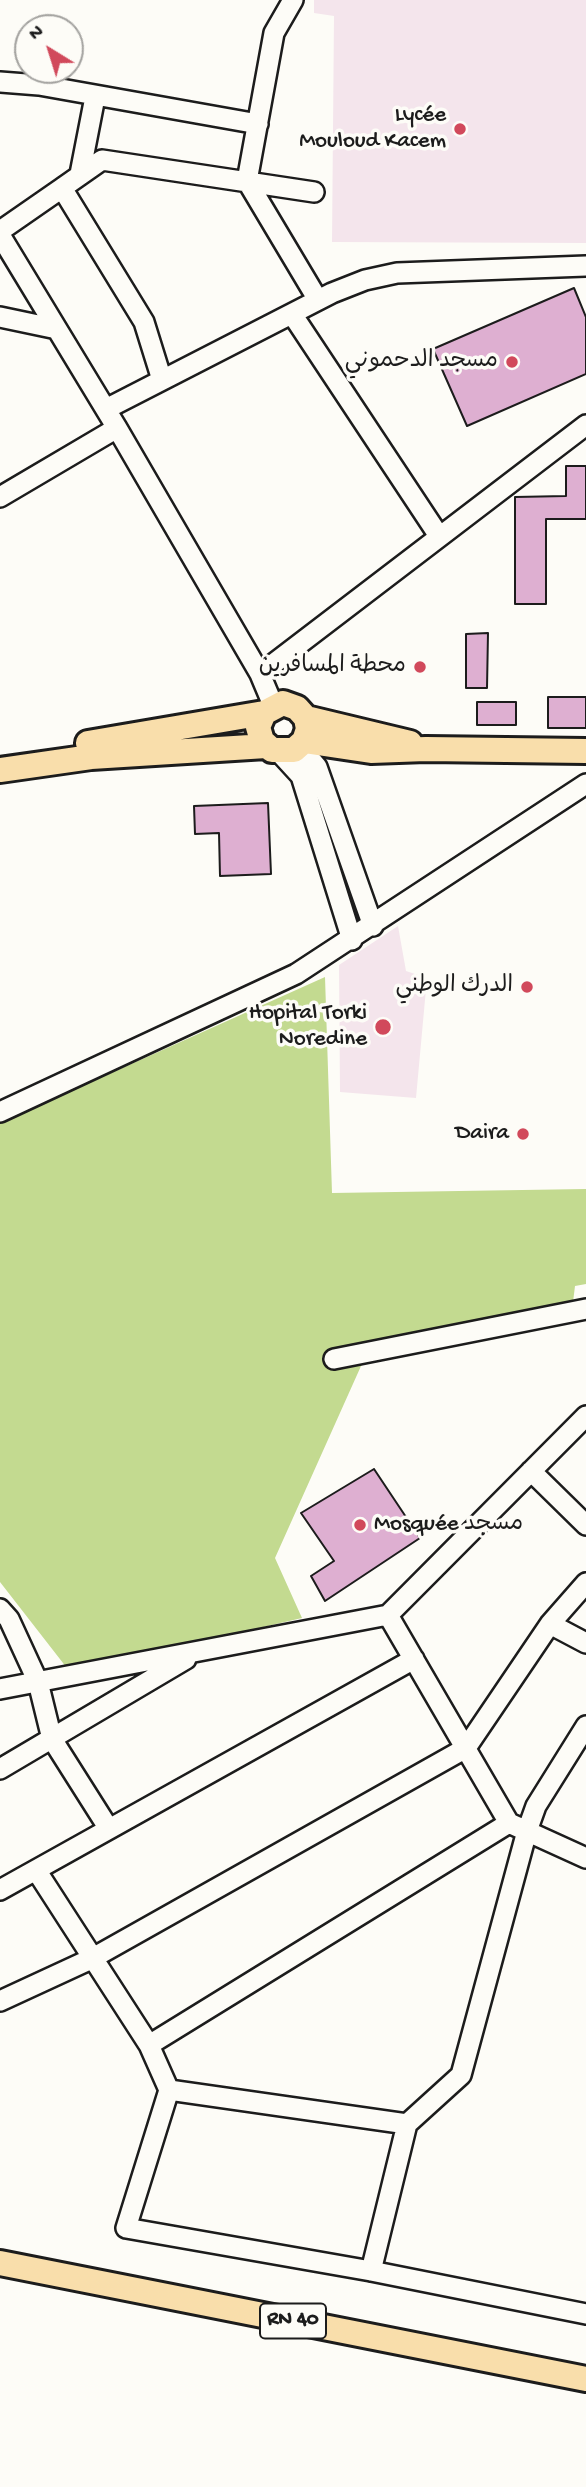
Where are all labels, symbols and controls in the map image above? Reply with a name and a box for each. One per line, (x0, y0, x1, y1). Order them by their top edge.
north arrow (14, 14, 84, 84)
text: N (25, 21, 49, 47)
place label: Lycée Mouloud Kacem (299, 102, 446, 156)
marker: Lycée Mouloud Kacem (452, 121, 468, 137)
place label: مسجد الدحموني (345, 348, 498, 376)
marker: مسجد الدحموني (504, 354, 520, 370)
place label: محطة المسافرين (259, 653, 406, 681)
marker: محطة المسافرين (412, 659, 428, 675)
place label: الدرك الوطني (396, 973, 513, 1001)
marker: الدرك الوطني (519, 979, 535, 995)
place label: Hopital Torki Noredine (249, 1000, 367, 1054)
marker: Hopital Torki Noredine (373, 1017, 393, 1037)
place label: Daira (455, 1120, 509, 1148)
marker: Daira (515, 1126, 531, 1142)
place label: Mosquée مسجد (374, 1511, 523, 1539)
marker: Mosquée مسجد (352, 1517, 368, 1533)
road number: RN 40 (260, 2304, 326, 2338)

